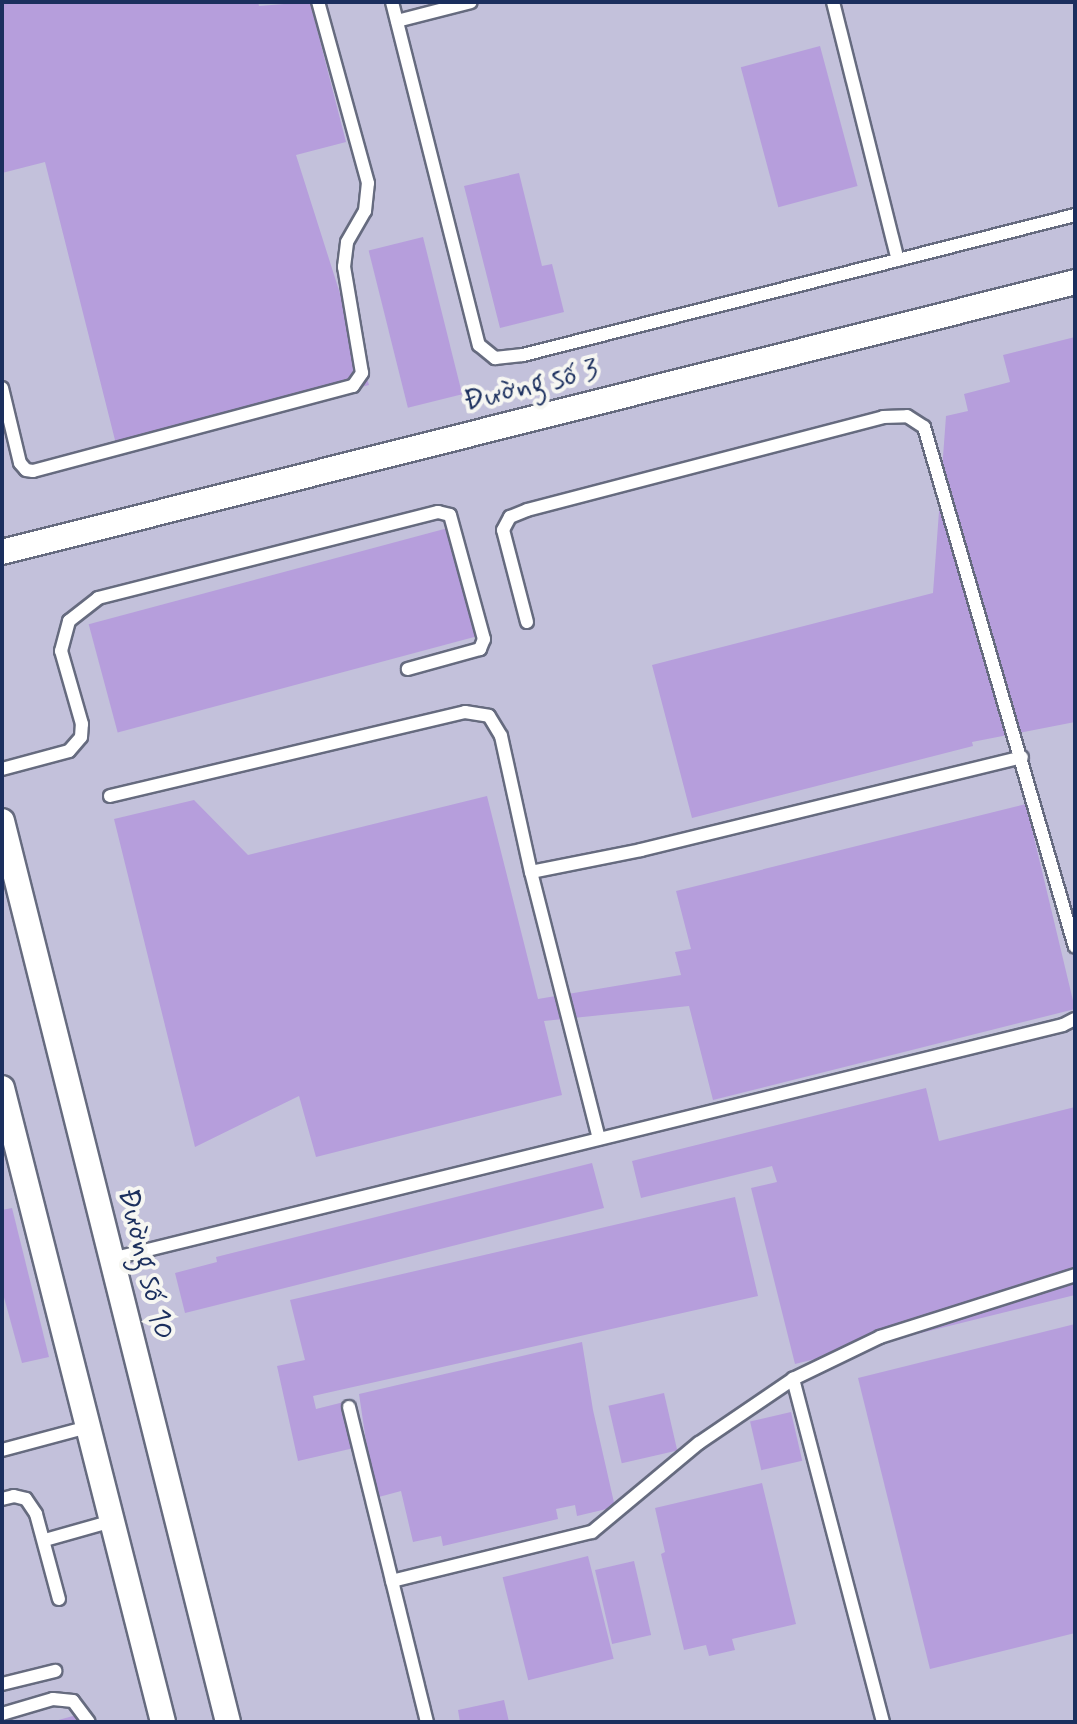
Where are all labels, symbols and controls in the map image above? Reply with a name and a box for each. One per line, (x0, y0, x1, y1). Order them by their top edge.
street label: Đường số 3 (459, 352, 603, 420)
street label: Đường số 10 (109, 1184, 181, 1344)

